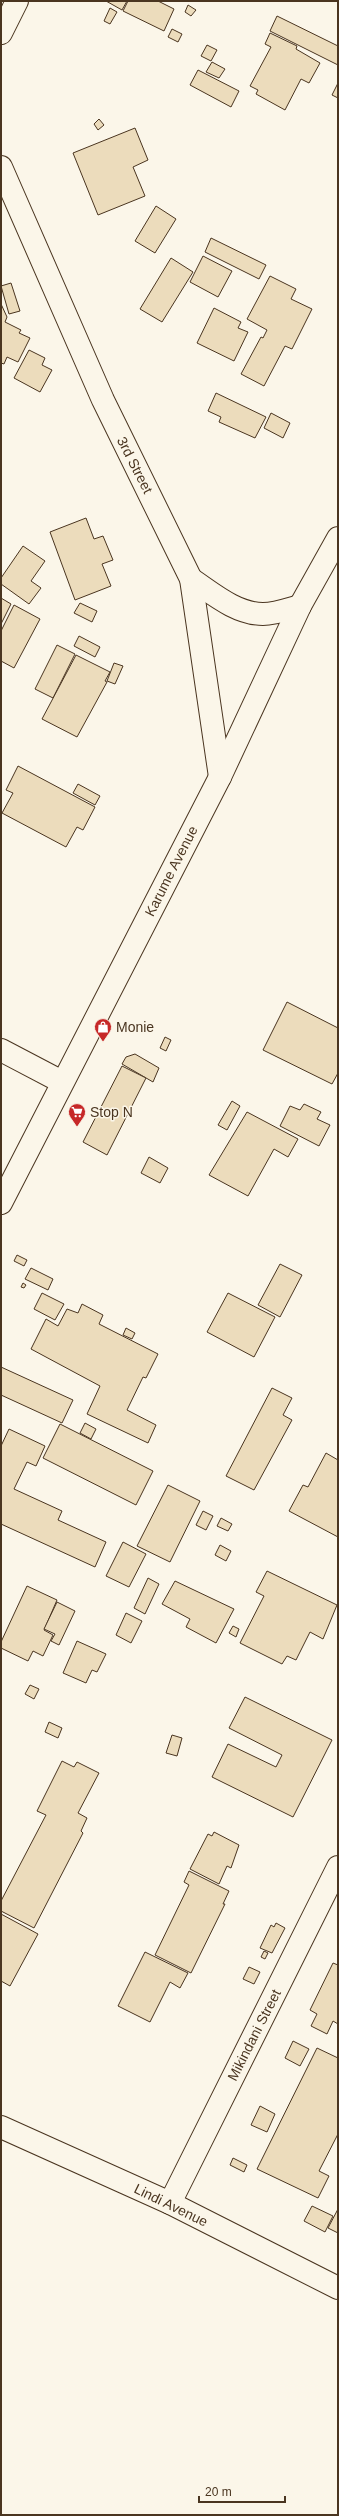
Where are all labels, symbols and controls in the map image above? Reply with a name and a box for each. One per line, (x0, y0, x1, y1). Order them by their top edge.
street label: 3rd Street (114, 434, 156, 496)
street label: Karume Avenue (141, 823, 201, 919)
shop icon: Monie (93, 1017, 113, 1042)
place label: Monie (116, 1019, 154, 1035)
supermarket icon: Stop N (67, 1102, 87, 1127)
place label: Stop N (90, 1104, 133, 1120)
street label: Mikindani Street (224, 1987, 284, 2083)
street label: Lindi Avenue (132, 2180, 211, 2230)
scale bar (199, 2478, 285, 2504)
text: 20 m (205, 2485, 232, 2499)

